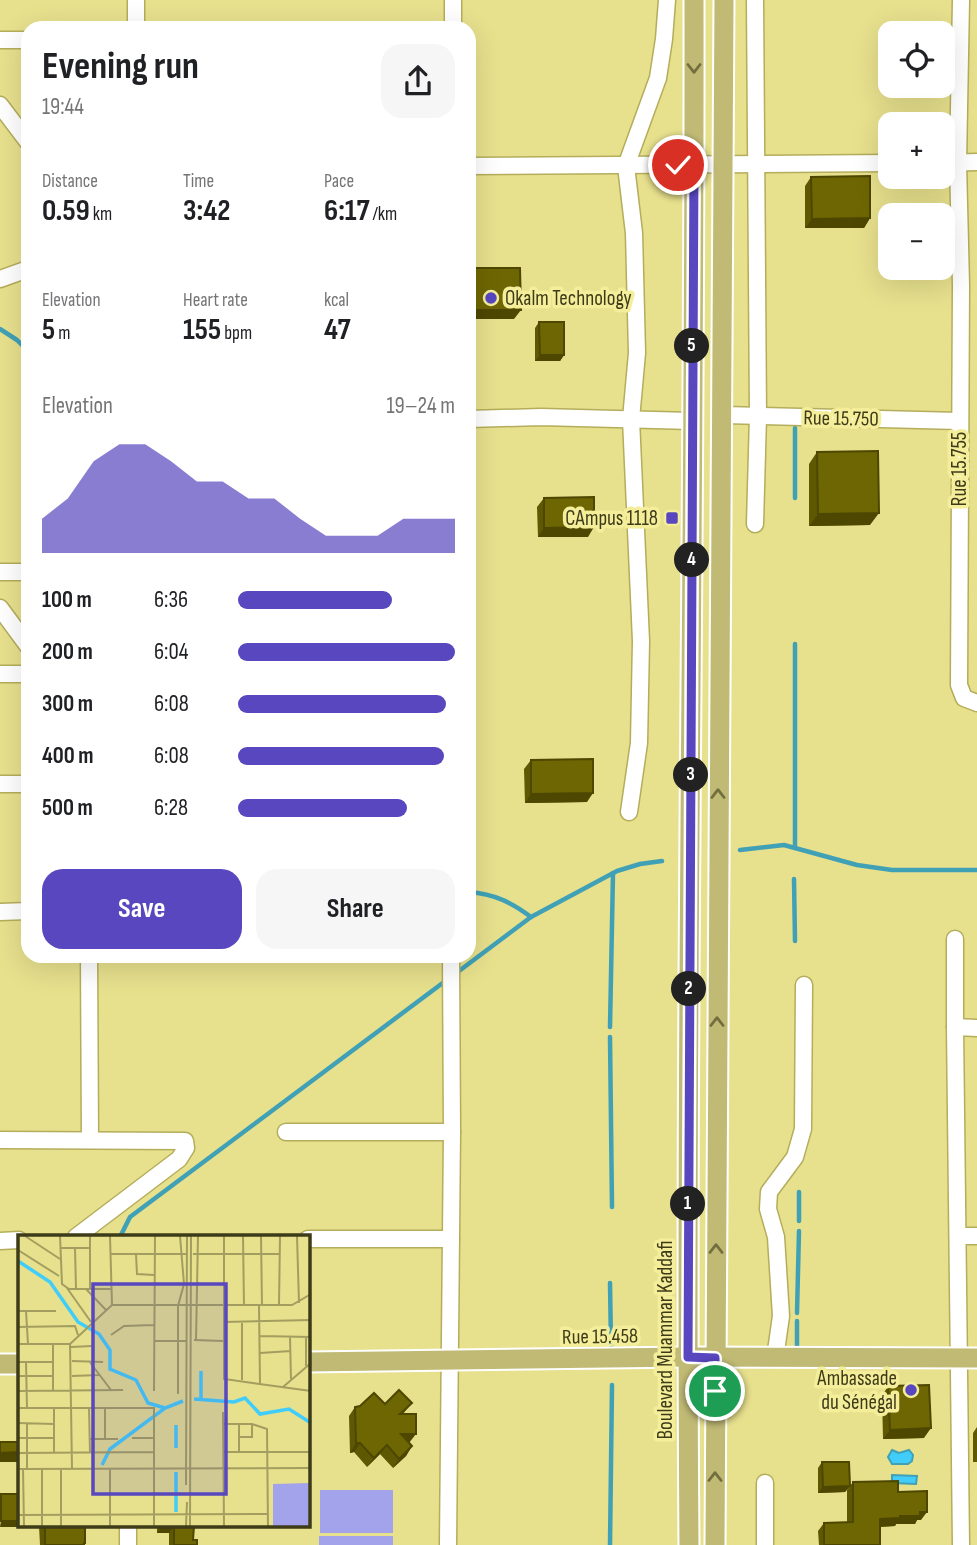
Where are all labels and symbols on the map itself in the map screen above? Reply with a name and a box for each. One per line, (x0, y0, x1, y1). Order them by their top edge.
one-way arrow (686, 63, 702, 74)
pin (648, 135, 708, 195)
place label: Okalm Technology (505, 286, 632, 311)
marker: Okalm Technology (483, 290, 499, 306)
pin: 5 (674, 328, 710, 364)
street label: Rue 15.750 (803, 405, 879, 432)
street label: Rue 15.755 (947, 432, 972, 506)
place label: CAmpus 1118 (565, 506, 658, 531)
marker: CAmpus 1118 (664, 510, 680, 526)
pin: 4 (674, 542, 710, 578)
pin: 3 (674, 758, 708, 792)
one-way arrow (710, 789, 726, 799)
pin: 2 (672, 972, 706, 1006)
one-way arrow (709, 1016, 725, 1027)
pin: 1 (670, 1186, 706, 1222)
inset map (18, 1235, 310, 1528)
street label: Boulevard Muammar Kaddafi (653, 1241, 678, 1439)
one-way arrow (708, 1244, 723, 1255)
street label: Rue 15.458 (562, 1323, 638, 1350)
pin (685, 1361, 745, 1421)
place label: Ambassade du Sénégal (816, 1366, 897, 1415)
marker: Ambassade du Sénégal (903, 1382, 919, 1398)
one-way arrow (707, 1471, 723, 1481)

